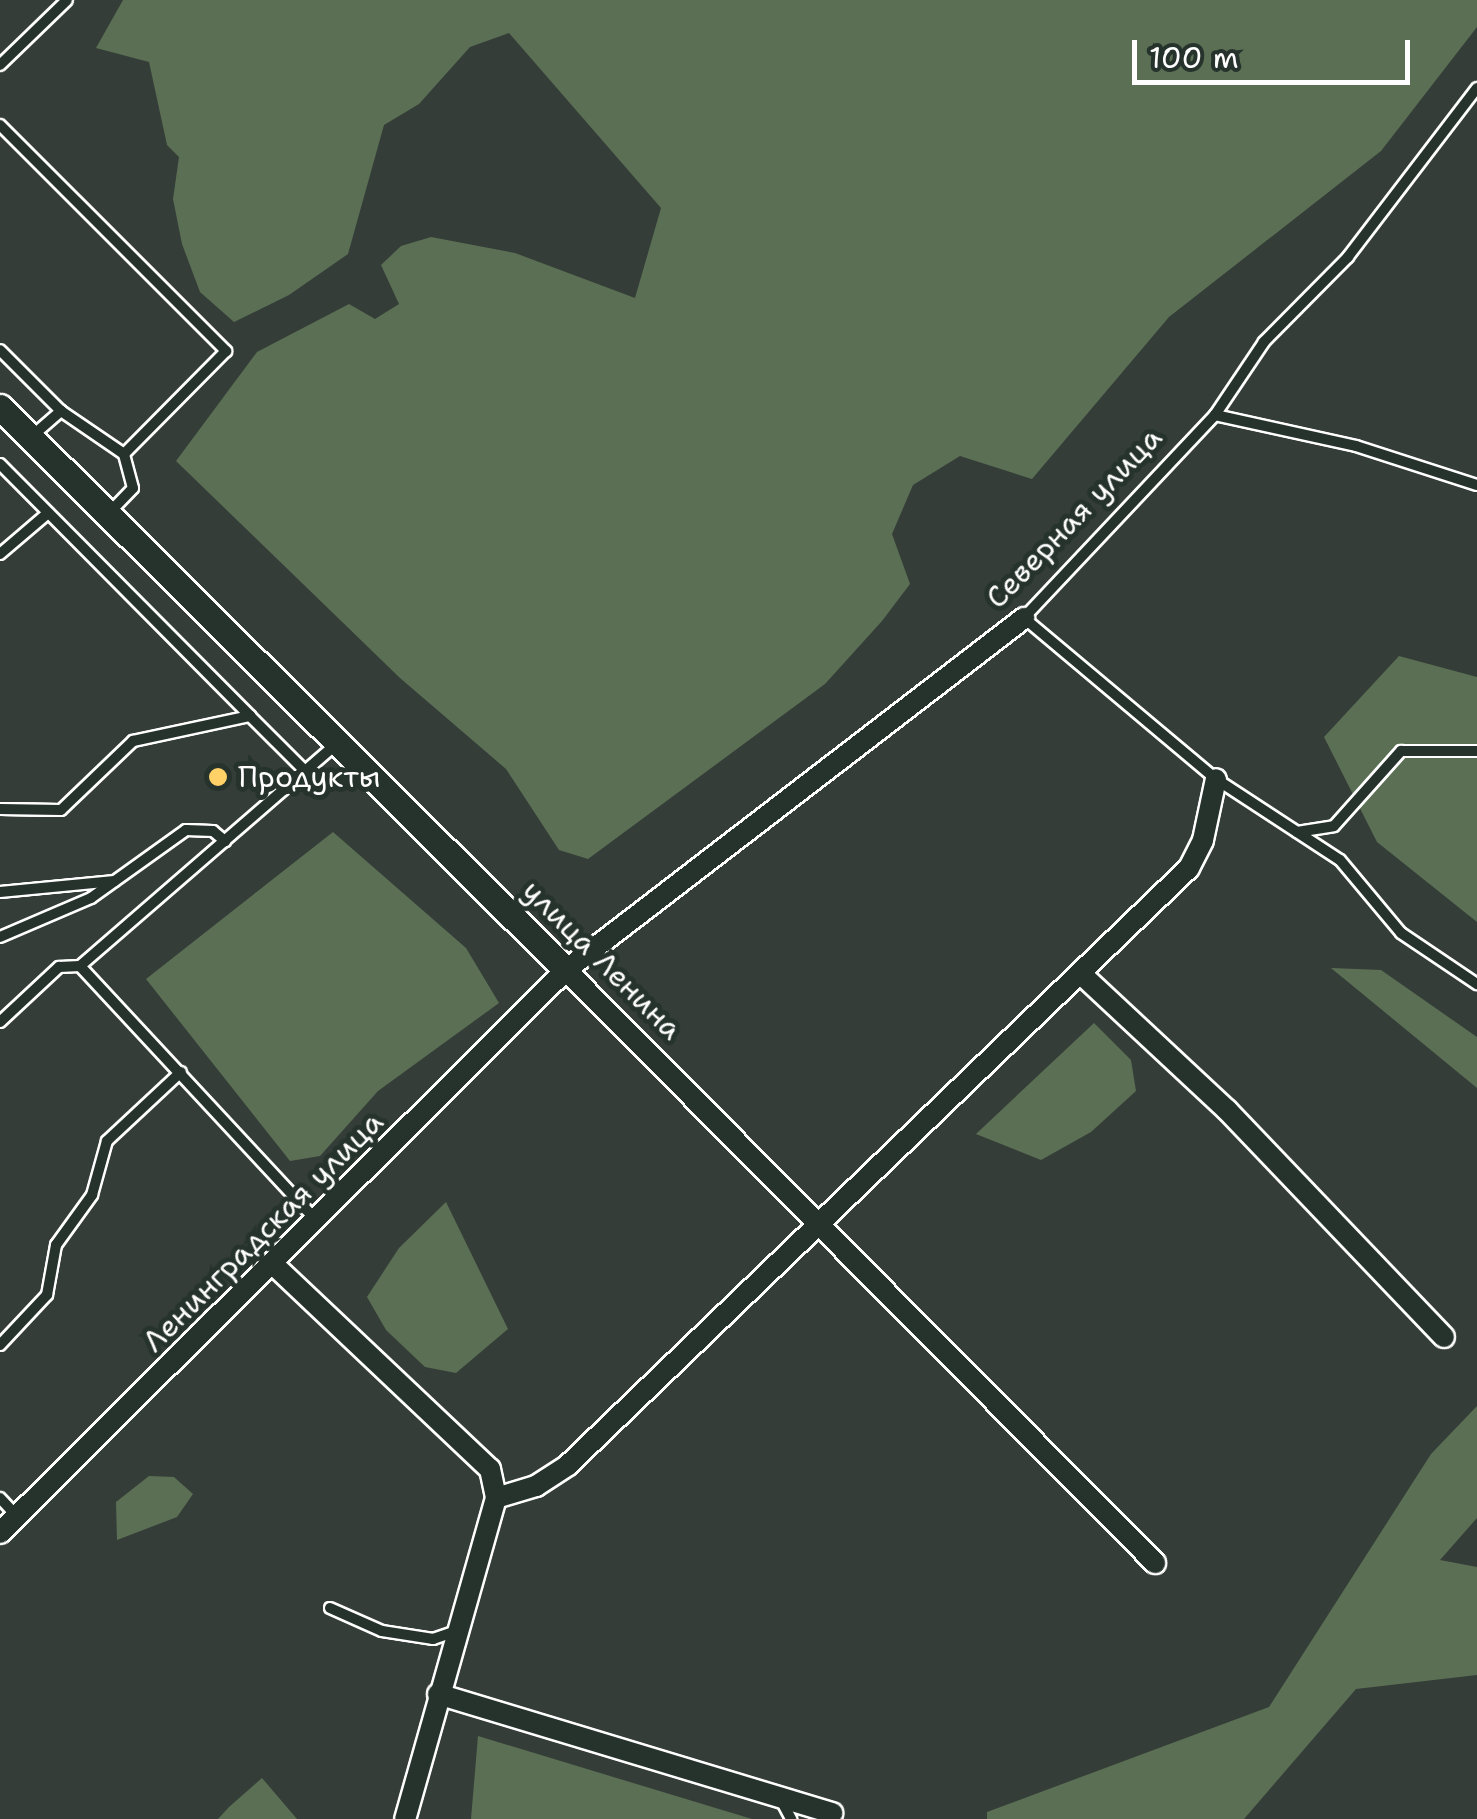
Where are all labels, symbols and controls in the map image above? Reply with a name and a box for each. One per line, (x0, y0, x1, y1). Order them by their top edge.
scale bar (1137, 20, 1414, 82)
text: 100 m (1149, 37, 1239, 78)
street label: Северная улица (979, 420, 1169, 616)
place label: Продукты (238, 759, 381, 795)
marker: Продукты (207, 766, 229, 788)
street label: улица Ленина (515, 873, 689, 1047)
street label: Ленинградская улица (135, 1104, 391, 1360)

